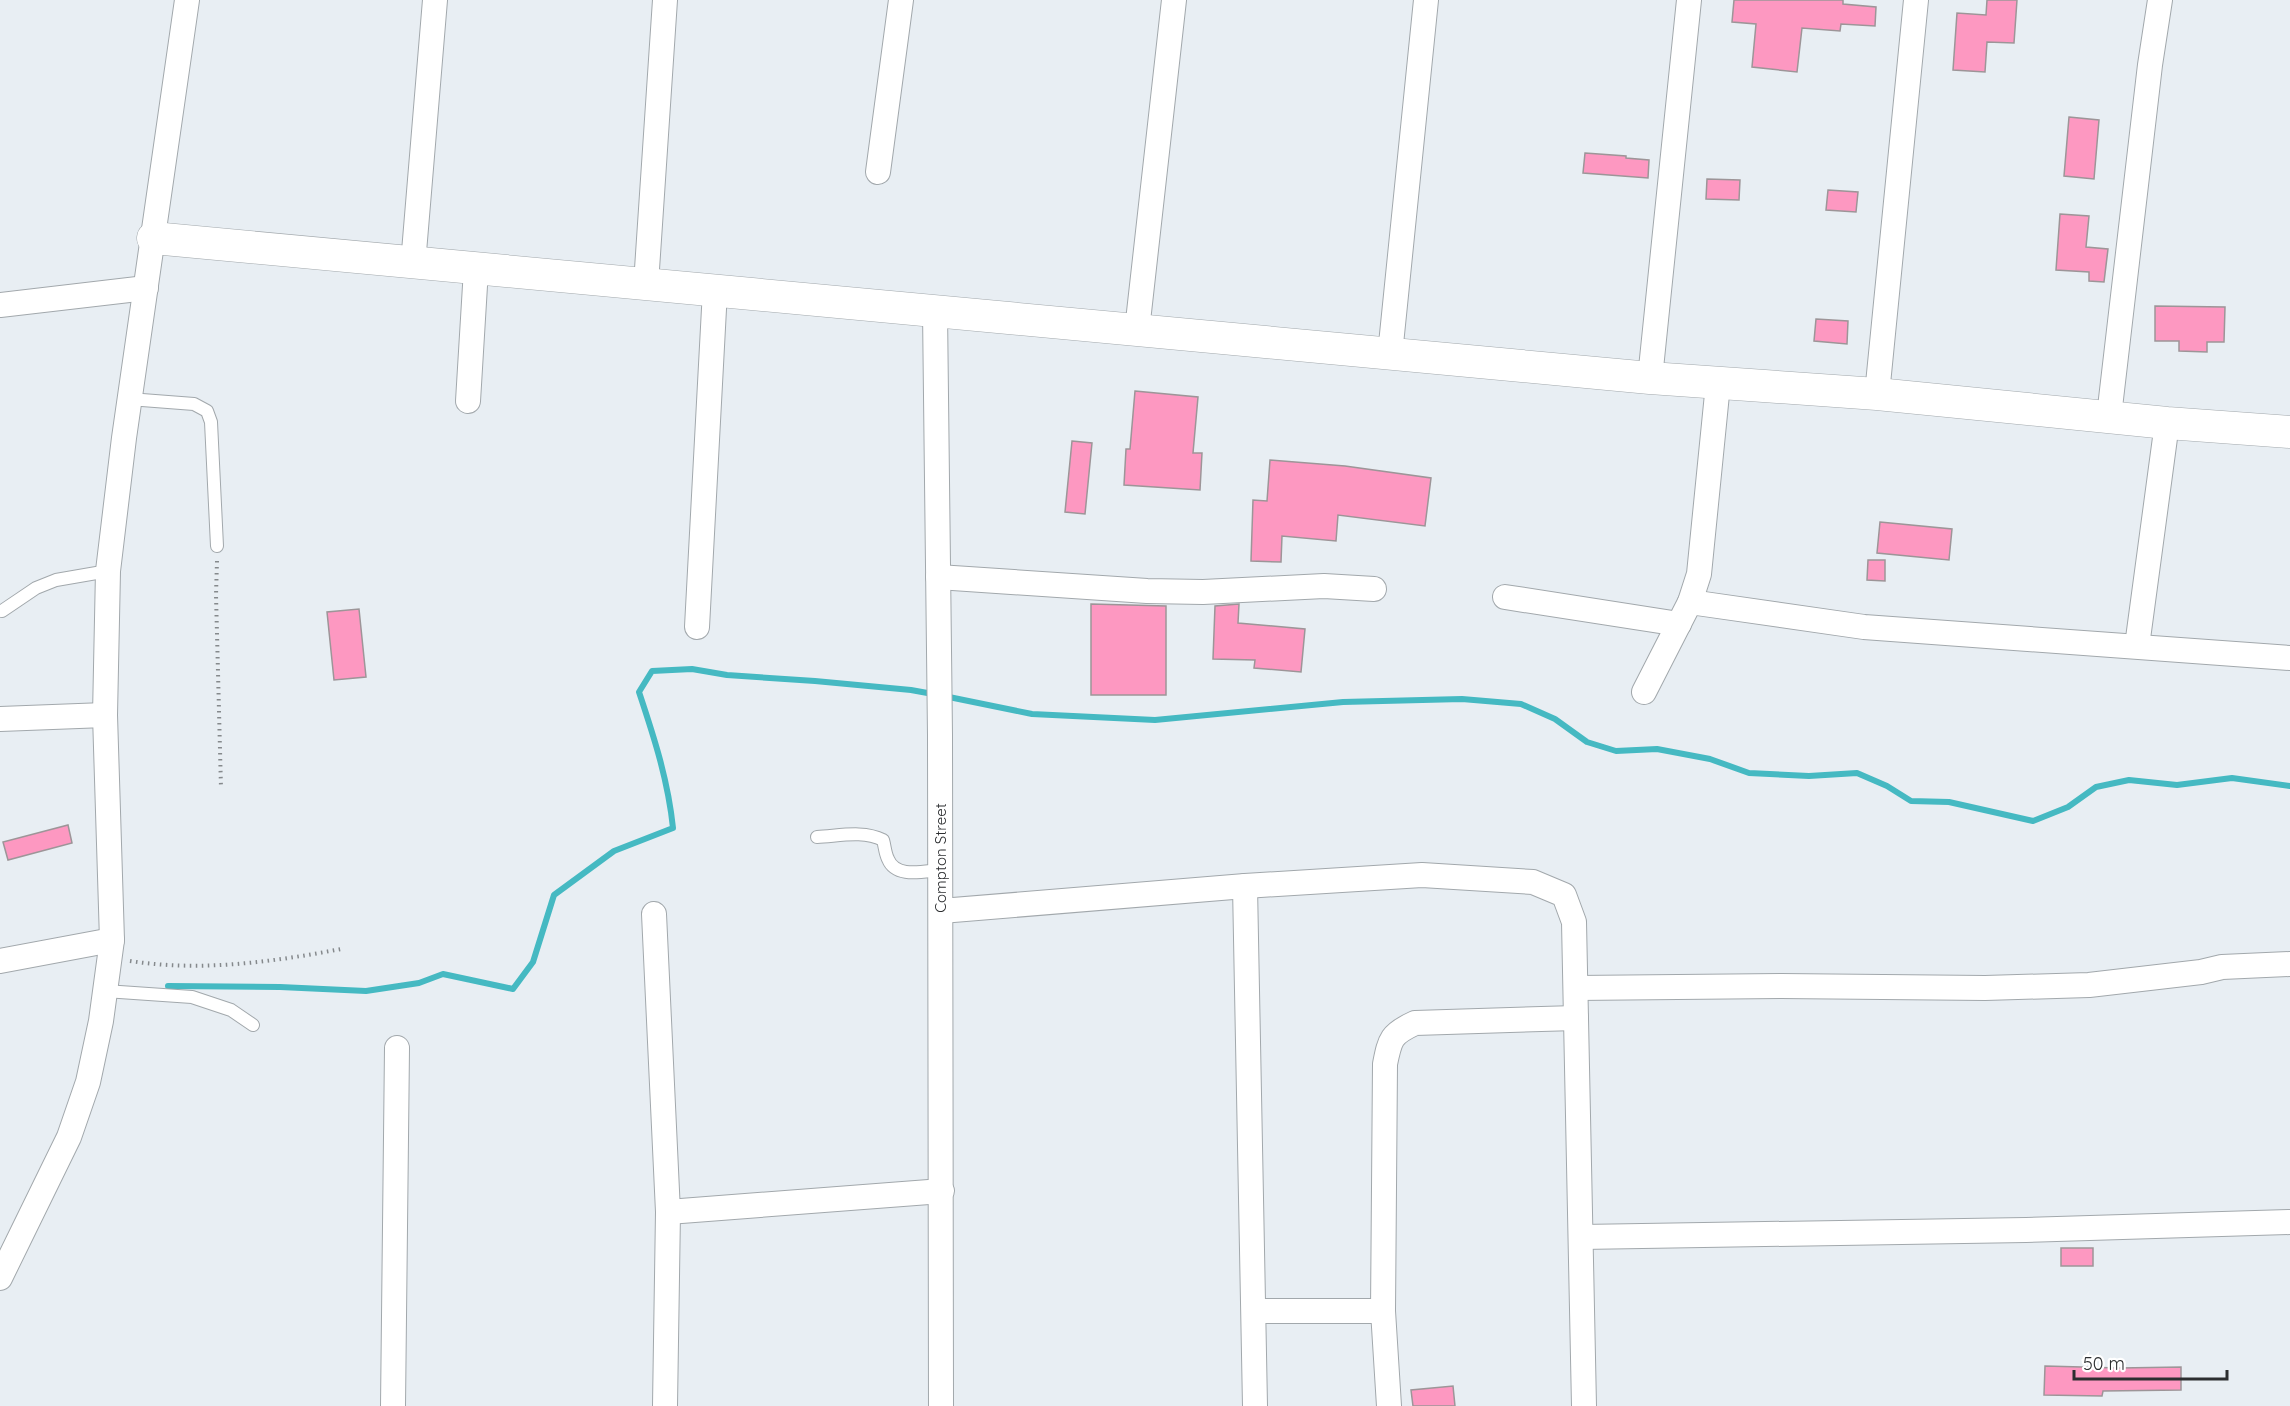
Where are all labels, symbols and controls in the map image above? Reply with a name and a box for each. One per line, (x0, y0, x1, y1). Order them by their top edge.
street label: Compton Street (931, 803, 950, 913)
scale bar (2074, 1343, 2227, 1381)
text: 50 m (2083, 1352, 2125, 1375)

